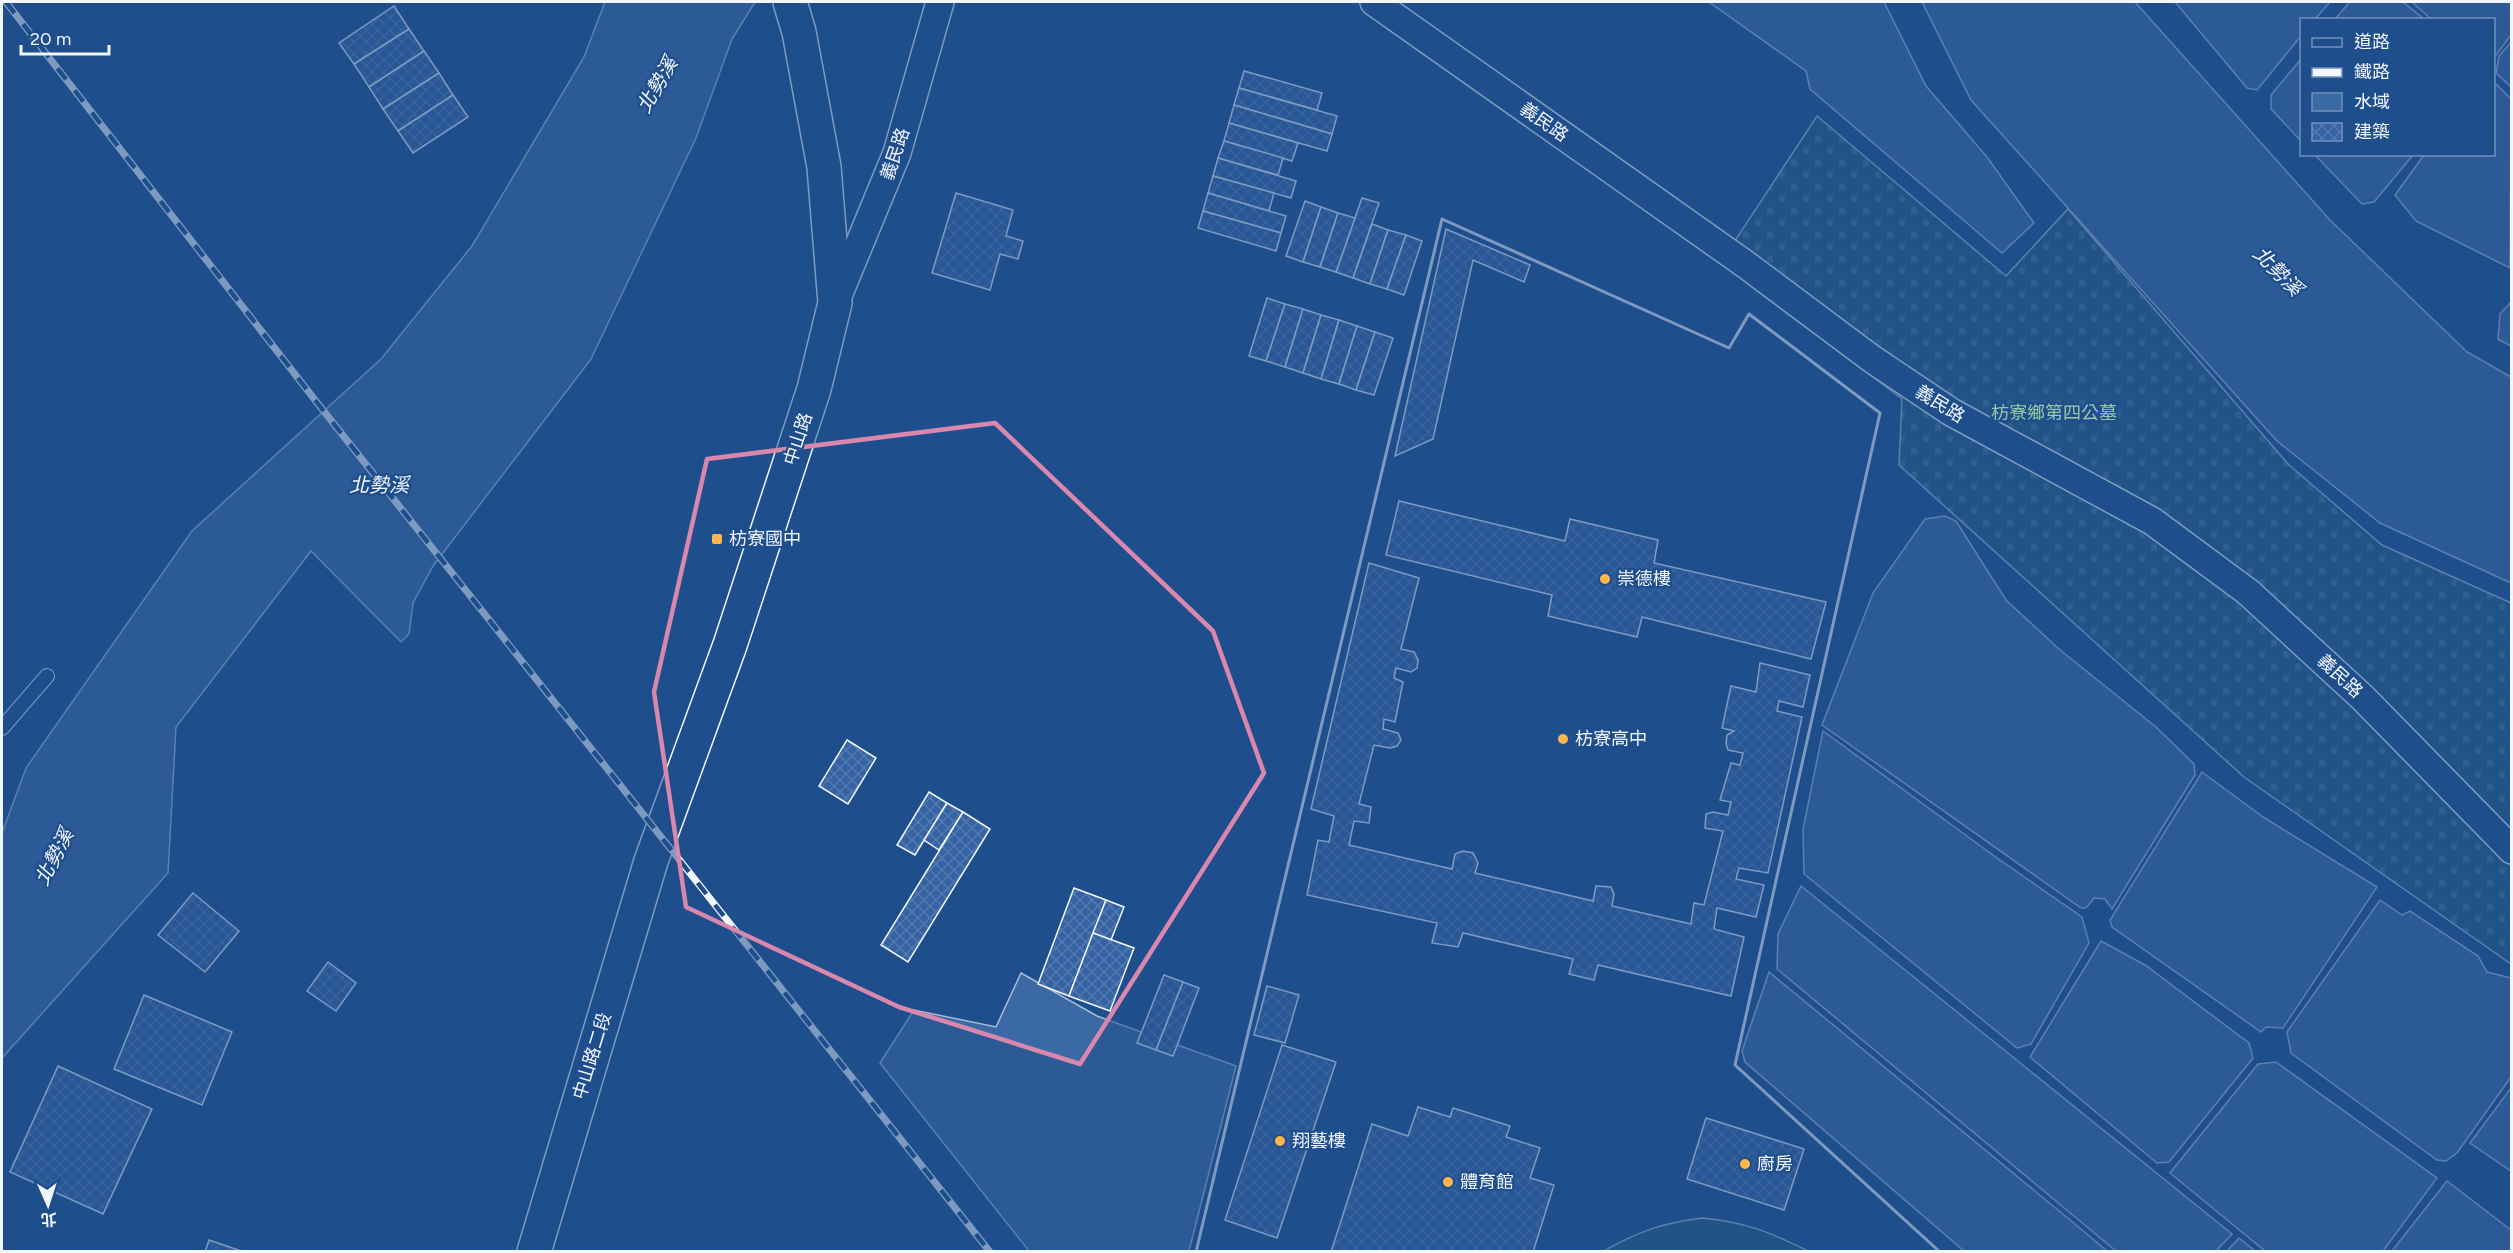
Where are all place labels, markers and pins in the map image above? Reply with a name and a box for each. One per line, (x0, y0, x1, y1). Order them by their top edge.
place label: 枋寮國中 (729, 528, 801, 550)
marker: 枋寮國中 (710, 532, 724, 546)
place label: 崇德樓 (1617, 568, 1671, 590)
marker: 崇德樓 (1598, 572, 1612, 586)
place label: 枋寮高中 (1575, 728, 1647, 750)
marker: 枋寮高中 (1556, 732, 1570, 746)
place label: 翔藝樓 (1292, 1130, 1346, 1152)
marker: 翔藝樓 (1273, 1134, 1287, 1148)
place label: 廚房 (1757, 1153, 1793, 1175)
marker: 廚房 (1738, 1157, 1752, 1171)
place label: 體育館 (1460, 1171, 1514, 1193)
marker: 體育館 (1441, 1175, 1455, 1189)

